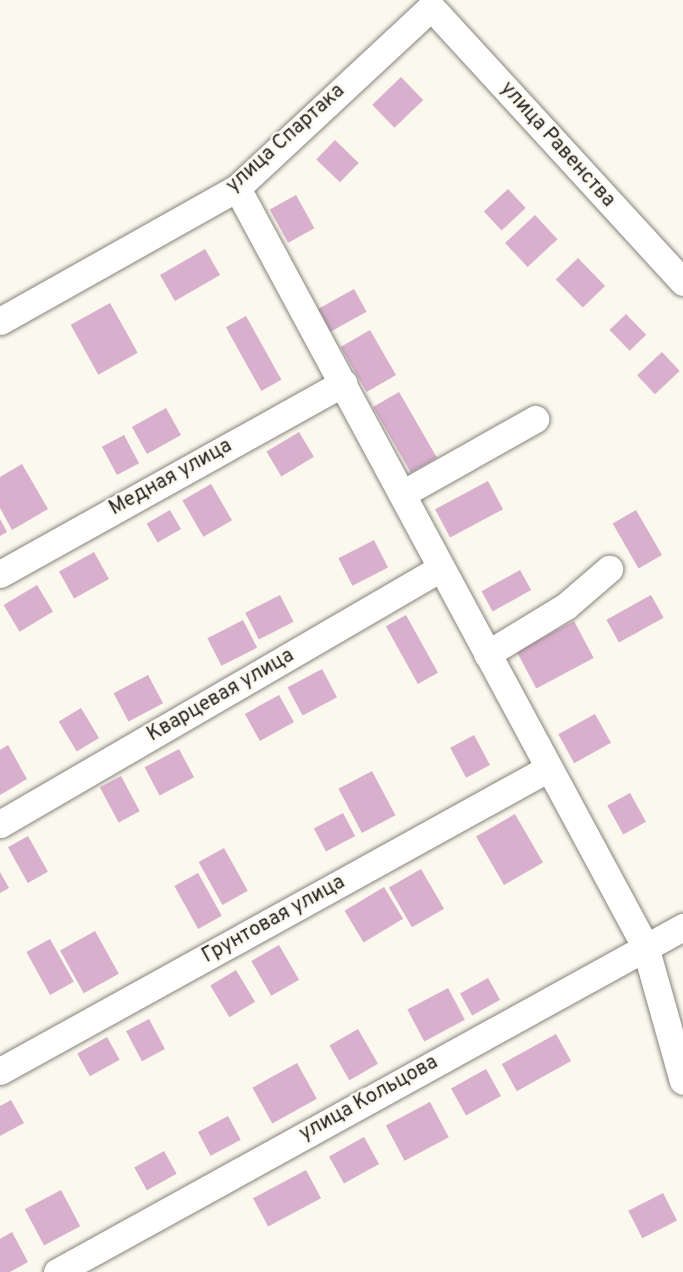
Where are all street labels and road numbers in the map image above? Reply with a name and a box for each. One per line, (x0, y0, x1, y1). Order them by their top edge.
street label: улица Равенства (494, 77, 620, 213)
street label: улица Спартака (222, 80, 350, 198)
street label: Медная улица (106, 434, 236, 522)
street label: Кварцевая улица (143, 644, 299, 748)
street label: Грунтовая улица (199, 871, 349, 969)
street label: улица Кольцова (296, 1051, 442, 1147)

